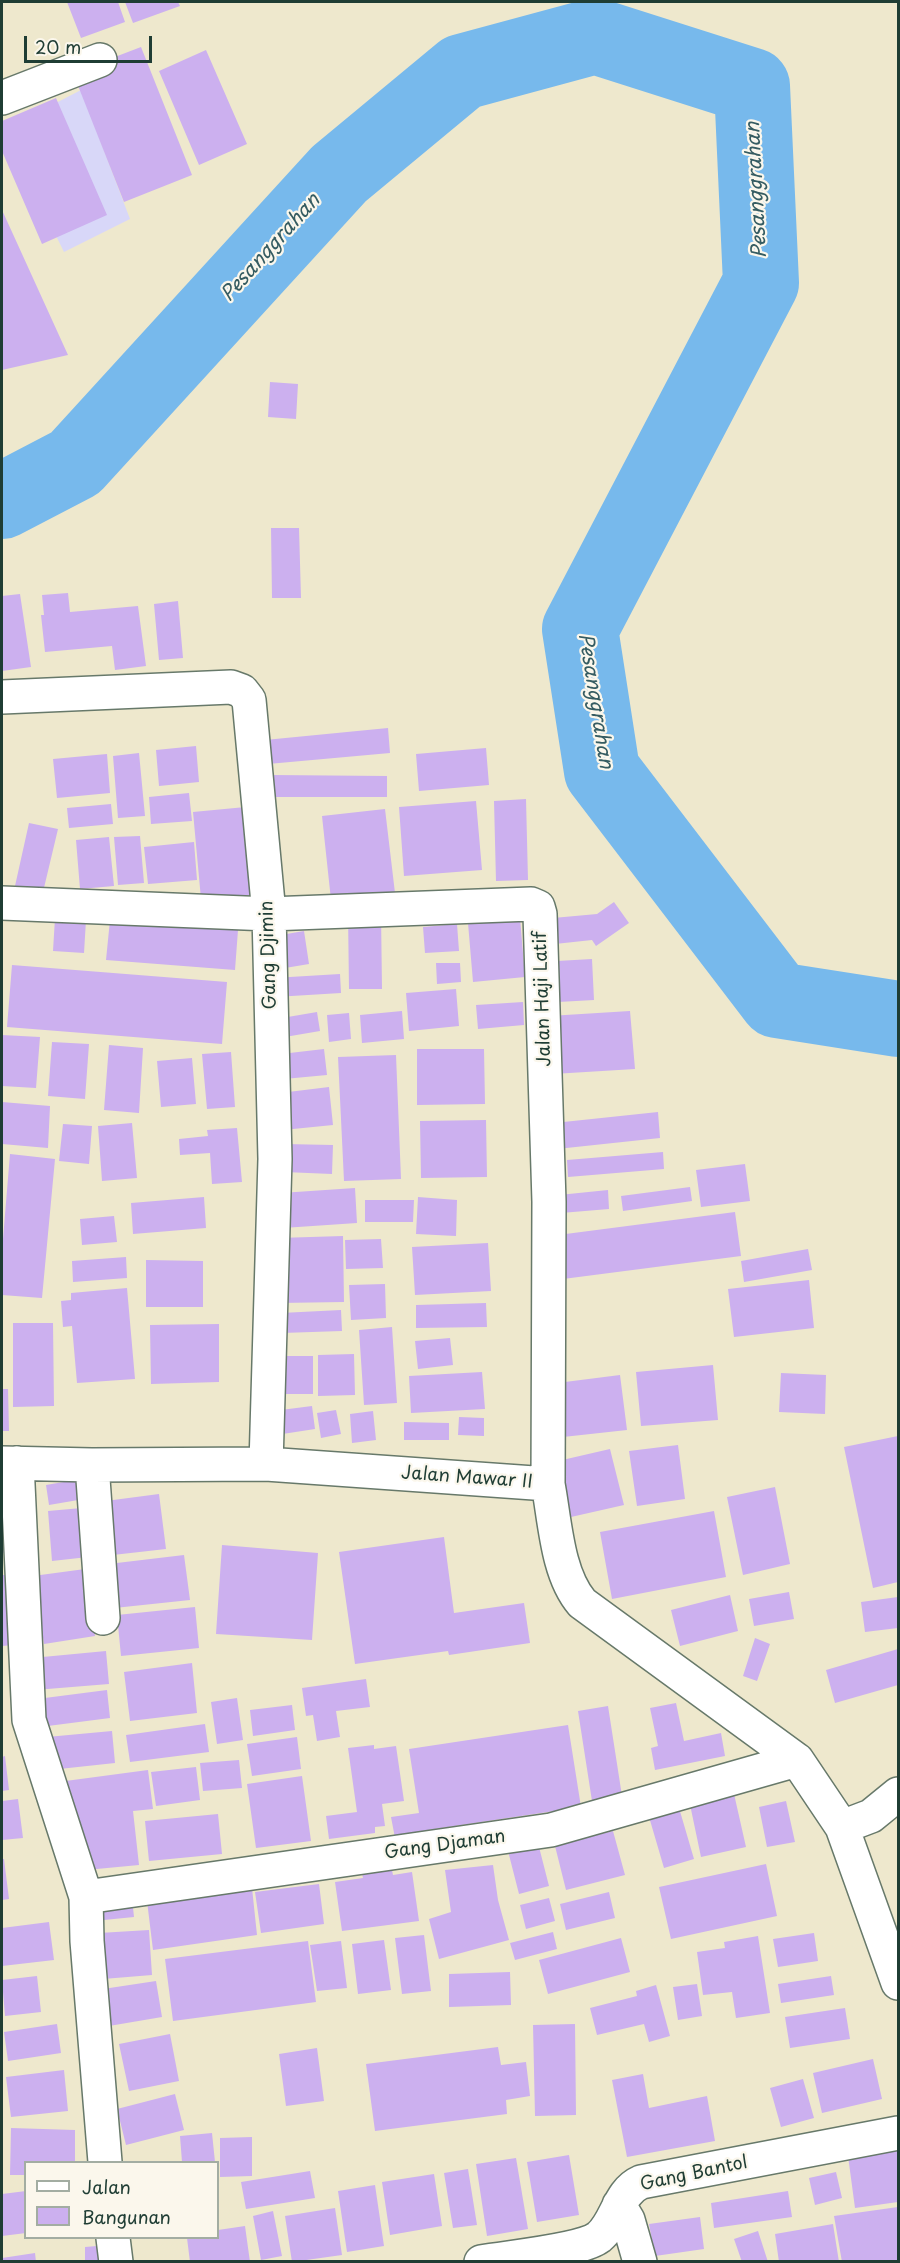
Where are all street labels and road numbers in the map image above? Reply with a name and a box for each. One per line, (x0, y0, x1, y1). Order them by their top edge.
street label: Gang Djimin (256, 900, 282, 1010)
street label: Jalan Haji Latif (530, 931, 556, 1067)
street label: Jalan Mawar II (400, 1463, 534, 1493)
street label: Gang Djaman (383, 1826, 507, 1864)
street label: Gang Bantol (638, 2152, 750, 2196)

